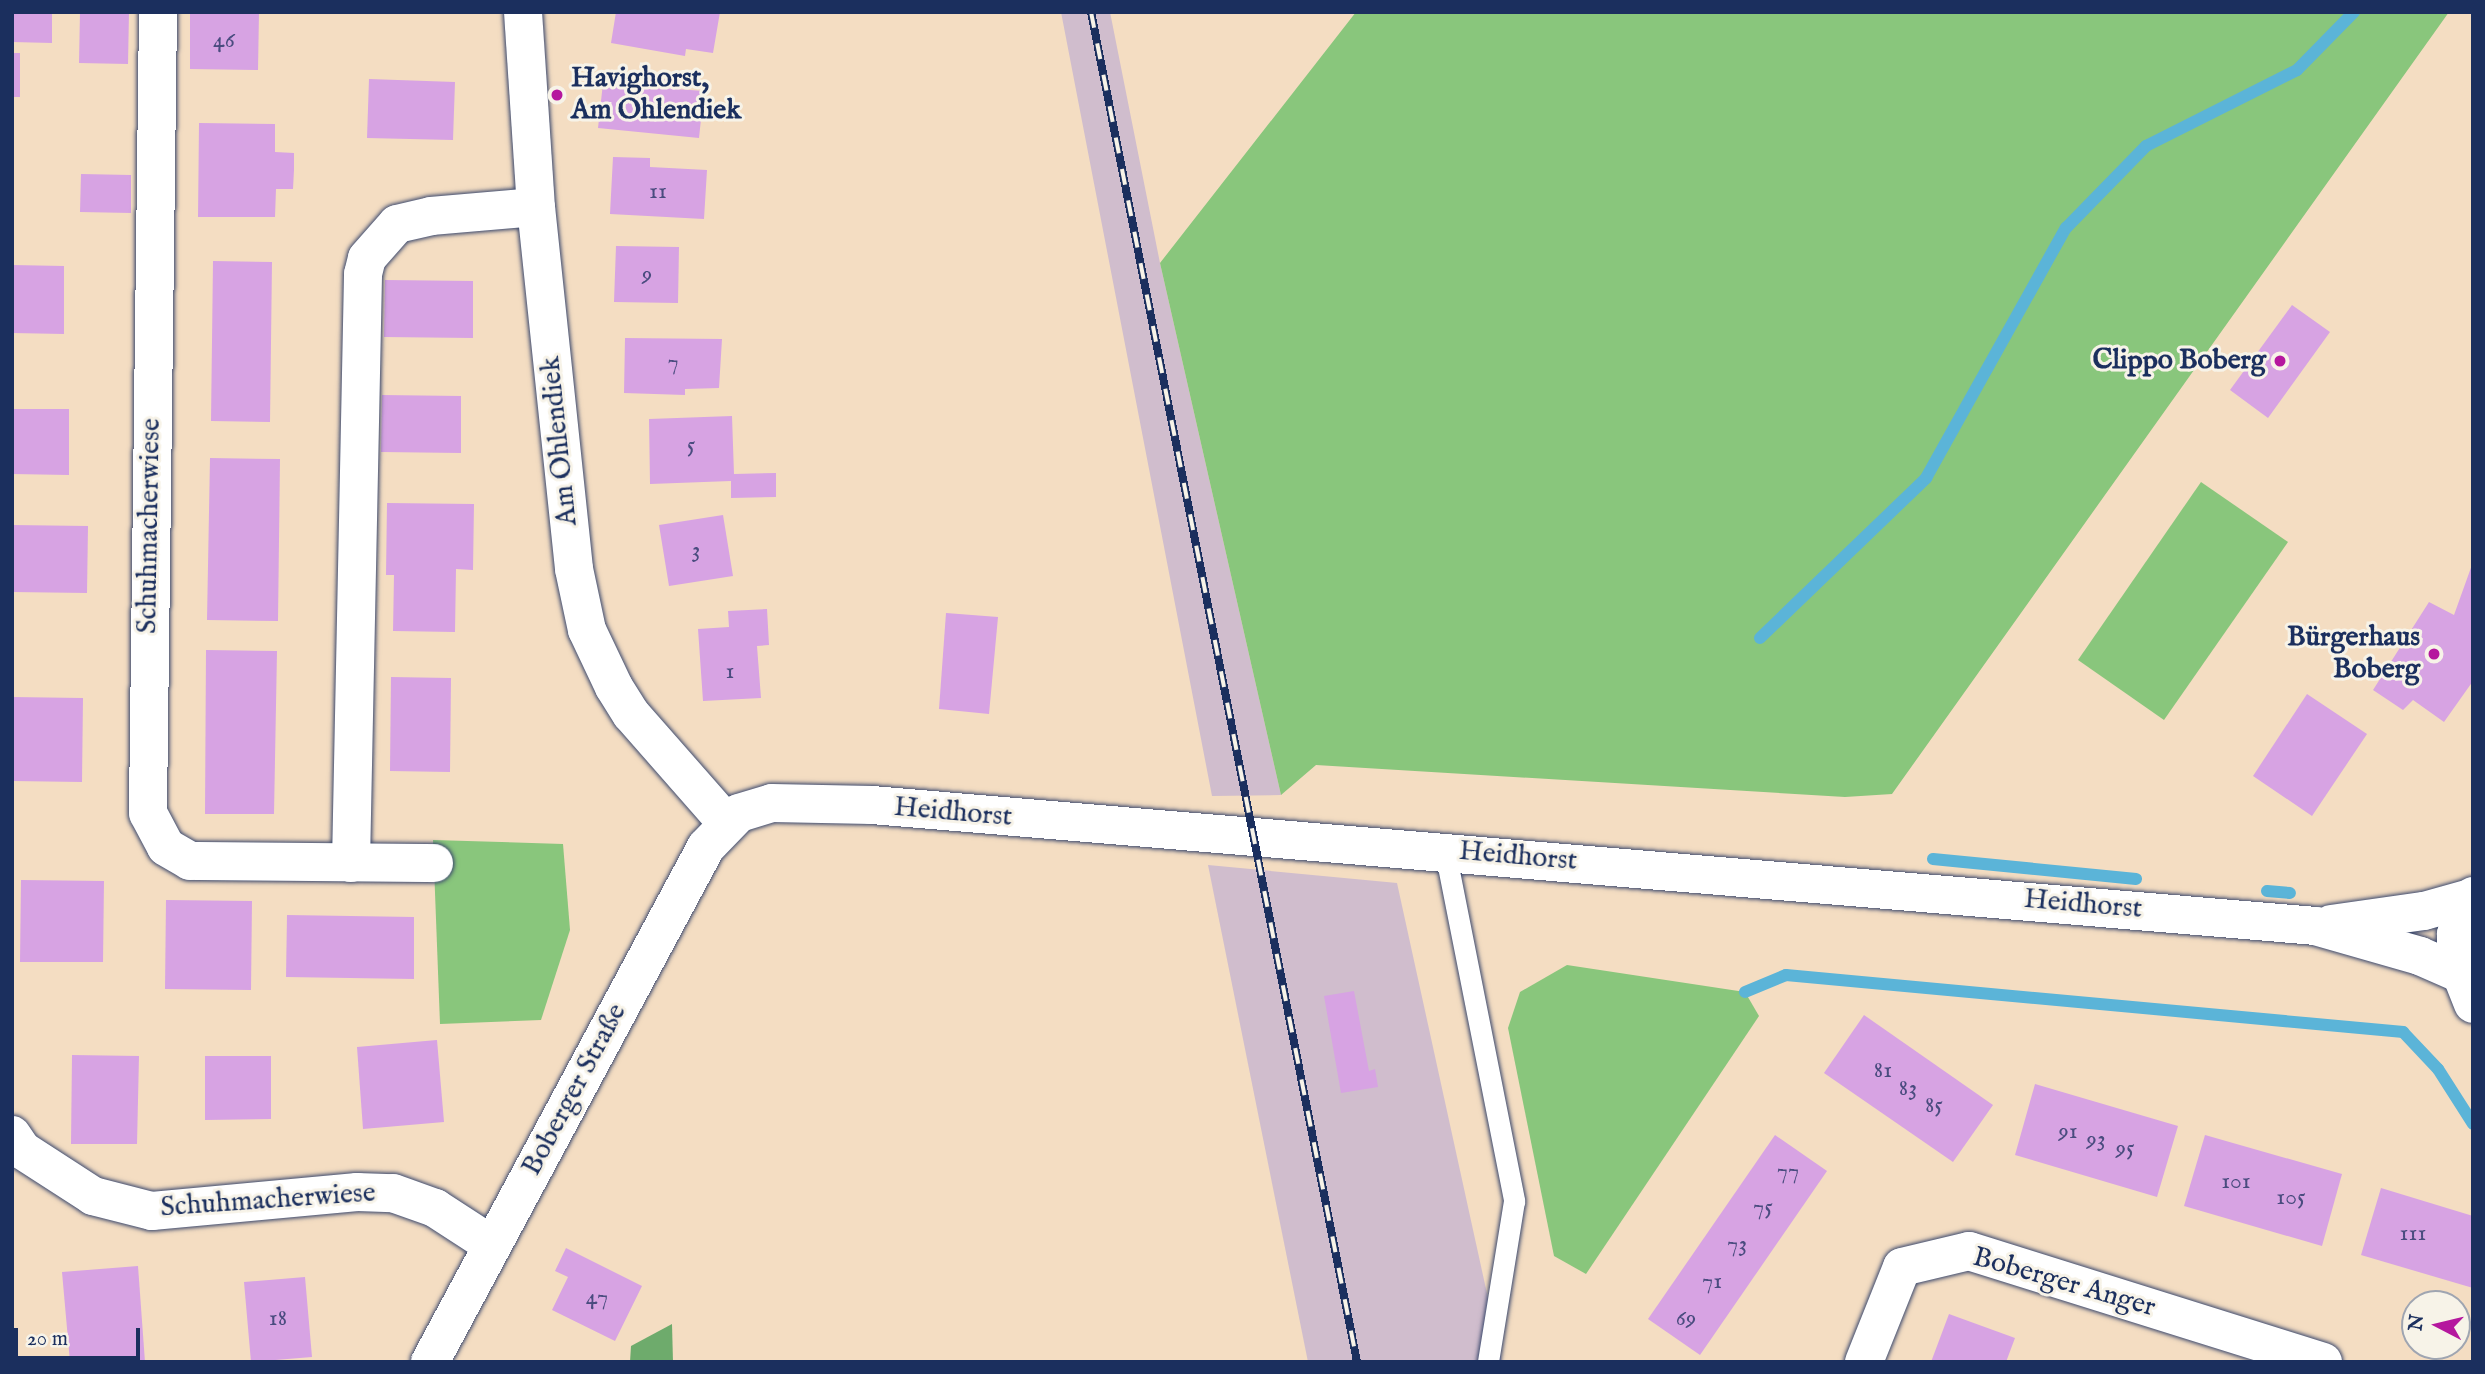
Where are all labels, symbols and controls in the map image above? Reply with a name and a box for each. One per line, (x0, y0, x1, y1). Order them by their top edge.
house number: 46 (213, 27, 235, 55)
place label: Havighorst, Am Ohlendiek (571, 62, 741, 128)
marker: Havighorst, Am Ohlendiek (549, 87, 565, 103)
house number: 11 (649, 178, 667, 206)
house number: 9 (642, 261, 652, 289)
place label: Clippo Boberg (2092, 344, 2266, 378)
house number: 7 (667, 349, 679, 377)
marker: Clippo Boberg (2272, 353, 2288, 369)
street label: Am Ohlendiek (534, 355, 586, 527)
street label: Schuhmacherwiese (131, 418, 169, 634)
house number: 5 (687, 432, 695, 460)
house number: 3 (692, 537, 700, 565)
place label: Bürgerhaus Boberg (2287, 621, 2420, 687)
marker: Bürgerhaus Boberg (2426, 646, 2442, 662)
house number: 1 (726, 658, 734, 686)
street label: Heidhorst (893, 791, 1013, 835)
street label: Heidhorst (1458, 835, 1578, 879)
street label: Heidhorst (2023, 883, 2143, 927)
street label: Boberger Straße (516, 998, 634, 1182)
house number: 81 (1874, 1057, 1892, 1085)
house number: 83 (1899, 1075, 1917, 1103)
house number: 85 (1925, 1092, 1943, 1120)
house number: 91 (2058, 1118, 2078, 1146)
house number: 93 (2086, 1126, 2106, 1154)
house number: 95 (2115, 1135, 2135, 1163)
house number: 77 (1777, 1158, 1799, 1186)
house number: 101 (2221, 1168, 2251, 1196)
street label: Schuhmacherwiese (159, 1177, 377, 1225)
house number: 105 (2276, 1184, 2306, 1212)
house number: 75 (1753, 1194, 1773, 1222)
house number: 111 (2400, 1220, 2426, 1248)
house number: 73 (1727, 1231, 1747, 1259)
street label: Boberger Anger (1969, 1241, 2159, 1325)
house number: 71 (1702, 1268, 1722, 1296)
house number: 47 (586, 1284, 608, 1312)
north arrow (2401, 1290, 2471, 1360)
house number: 18 (269, 1305, 287, 1333)
house number: 69 (1676, 1305, 1696, 1333)
text: N (2404, 1313, 2430, 1332)
scale bar (18, 1314, 144, 1358)
text: 20 m (27, 1326, 68, 1353)

